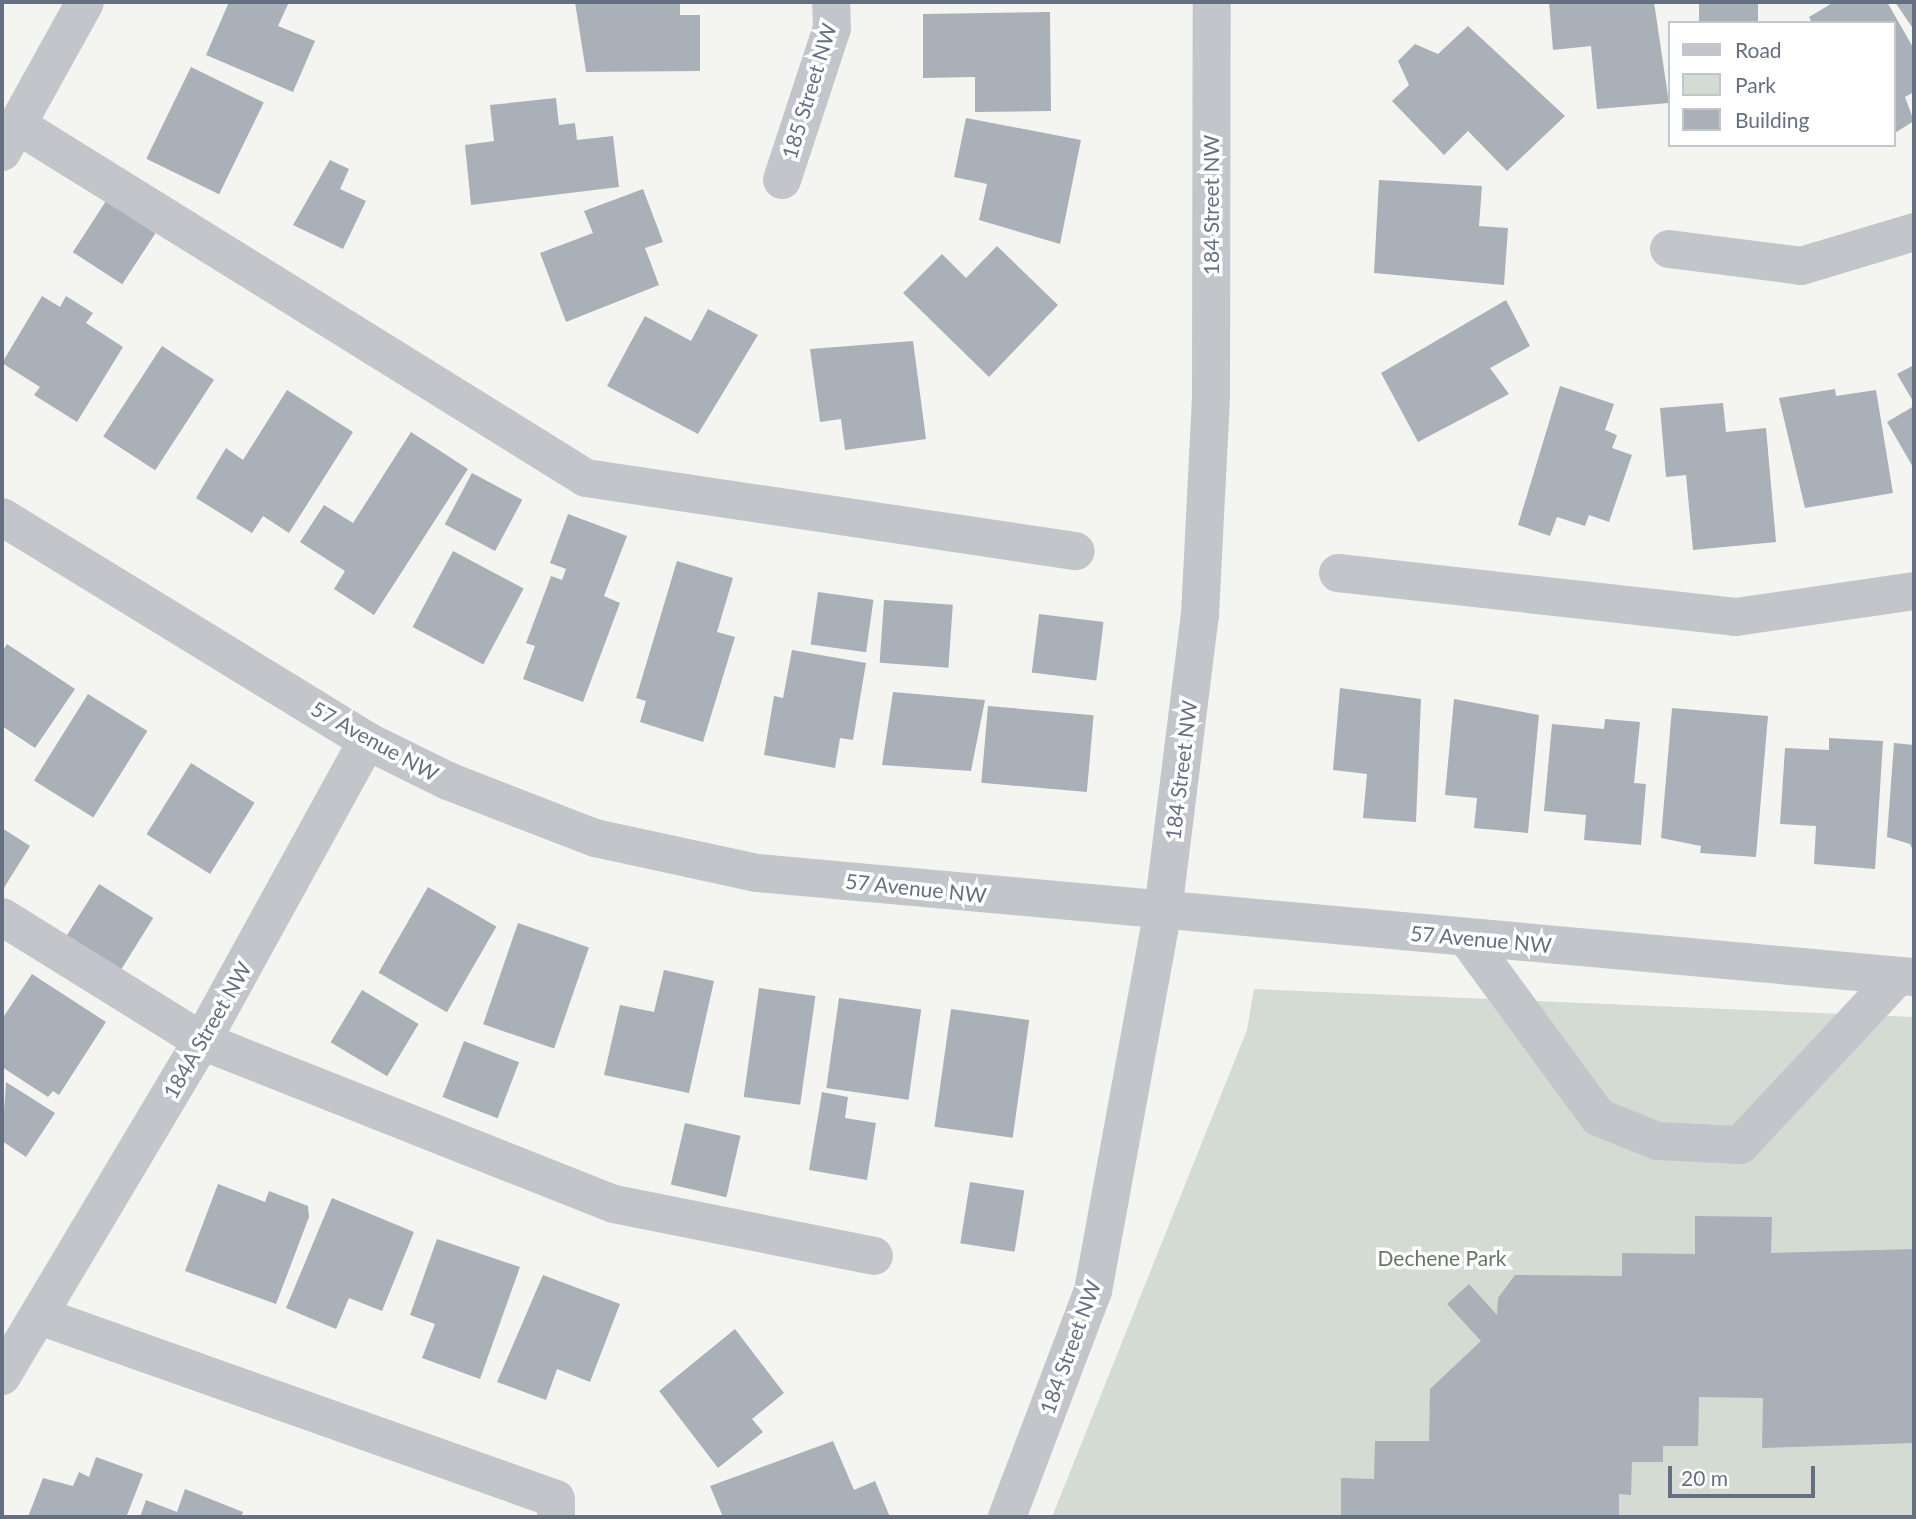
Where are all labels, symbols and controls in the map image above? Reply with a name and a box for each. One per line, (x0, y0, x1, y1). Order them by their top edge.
street label: 185 Street NW (776, 20, 842, 162)
legend (1668, 21, 1895, 147)
text: Road (1735, 37, 1782, 62)
text: Park (1735, 72, 1776, 97)
text: Building (1735, 107, 1810, 132)
street label: 184 Street NW (1198, 135, 1224, 275)
street label: 57 Avenue NW (307, 695, 443, 787)
street label: 184 Street NW (1160, 699, 1202, 841)
street label: 57 Avenue NW (844, 868, 988, 908)
street label: 57 Avenue NW (1409, 920, 1553, 958)
street label: 184A Street NW (157, 957, 257, 1103)
park label: Dechene Park (1378, 1245, 1506, 1271)
street label: 184 Street NW (1034, 1277, 1106, 1417)
scale bar (1671, 1452, 1818, 1496)
text: 20 m (1681, 1465, 1728, 1490)

